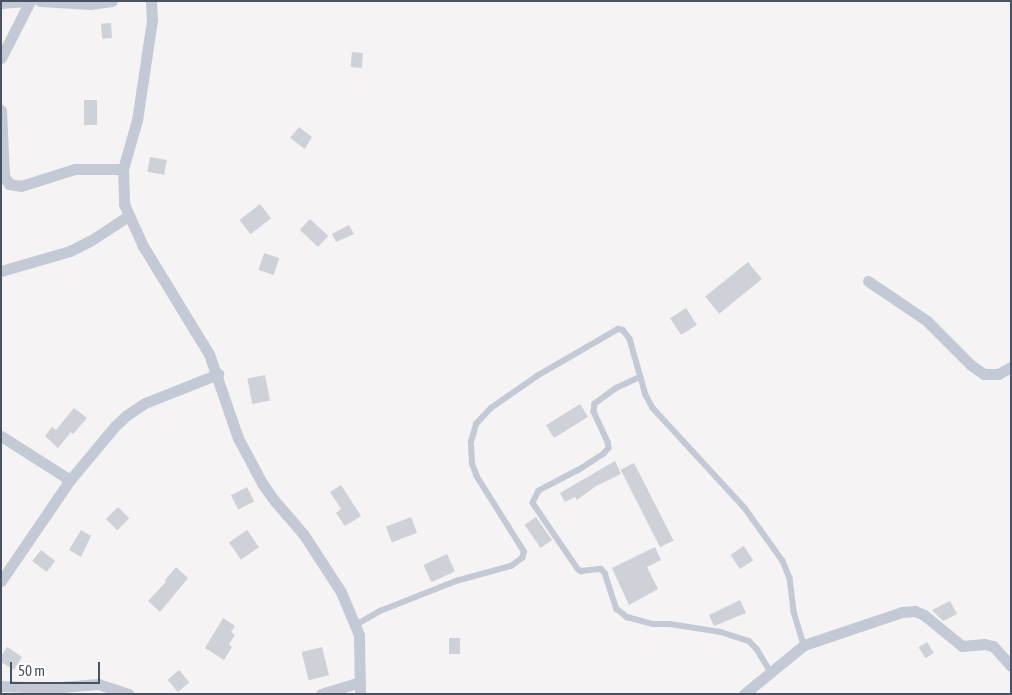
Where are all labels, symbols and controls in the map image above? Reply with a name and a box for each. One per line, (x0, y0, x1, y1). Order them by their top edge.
scale bar (12, 652, 102, 684)
text: 50 m (18, 662, 45, 679)

